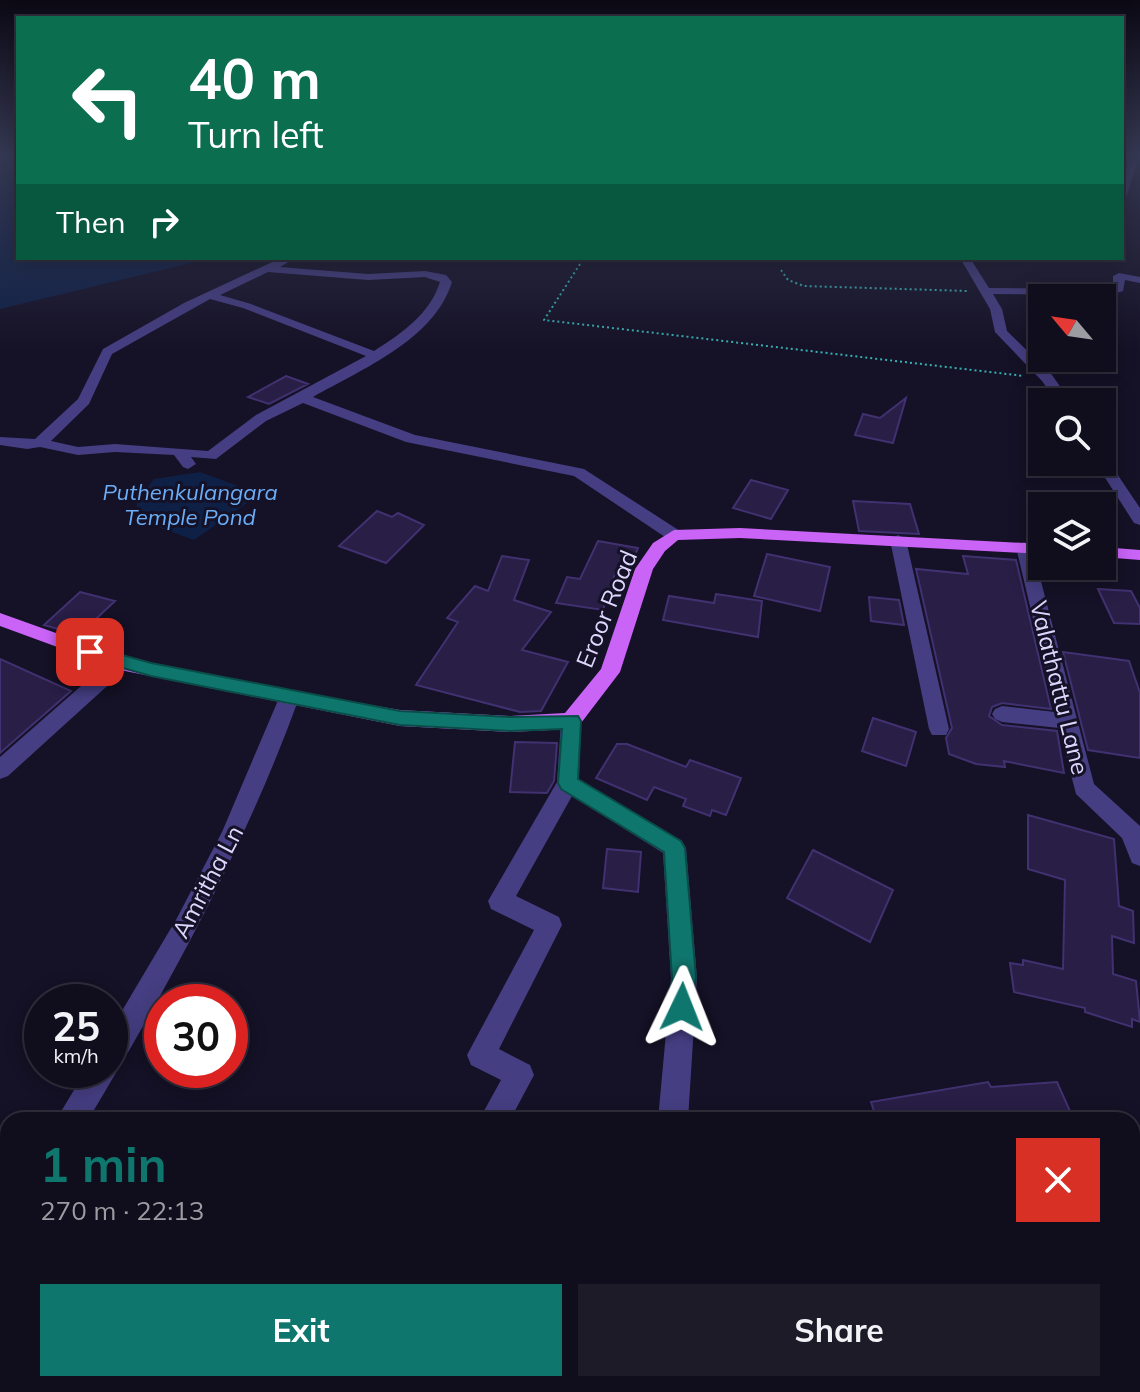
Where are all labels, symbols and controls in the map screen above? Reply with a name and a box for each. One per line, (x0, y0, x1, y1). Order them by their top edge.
text: 40 m (188, 43, 321, 113)
icon: left (56, 48, 160, 152)
text: Turn left (188, 112, 324, 157)
icon: right (142, 200, 186, 244)
text: Then (56, 203, 126, 241)
north arrow (1028, 284, 1116, 372)
map controls (1028, 284, 1116, 580)
button: search (1028, 388, 1116, 476)
water label: Puthenkulangara Temple Pond (102, 478, 278, 531)
button: layers (1028, 492, 1116, 580)
street label: Eroor Road (569, 546, 643, 672)
street label: Valathattu Lane (1024, 598, 1096, 778)
pin (56, 618, 124, 686)
icon: arrive (68, 630, 112, 674)
street label: Amritha Ln (165, 820, 249, 943)
position arrow (640, 965, 724, 1049)
speed limit sign: 30 (144, 984, 248, 1088)
text: 25 (52, 1001, 100, 1051)
text: km/h (53, 1043, 99, 1068)
text: 1 min (40, 1134, 167, 1194)
button: close (1016, 1138, 1100, 1222)
text: 270 m · 22:13 (40, 1194, 204, 1227)
button: Exit (40, 1284, 562, 1376)
button: Share (578, 1284, 1100, 1376)

